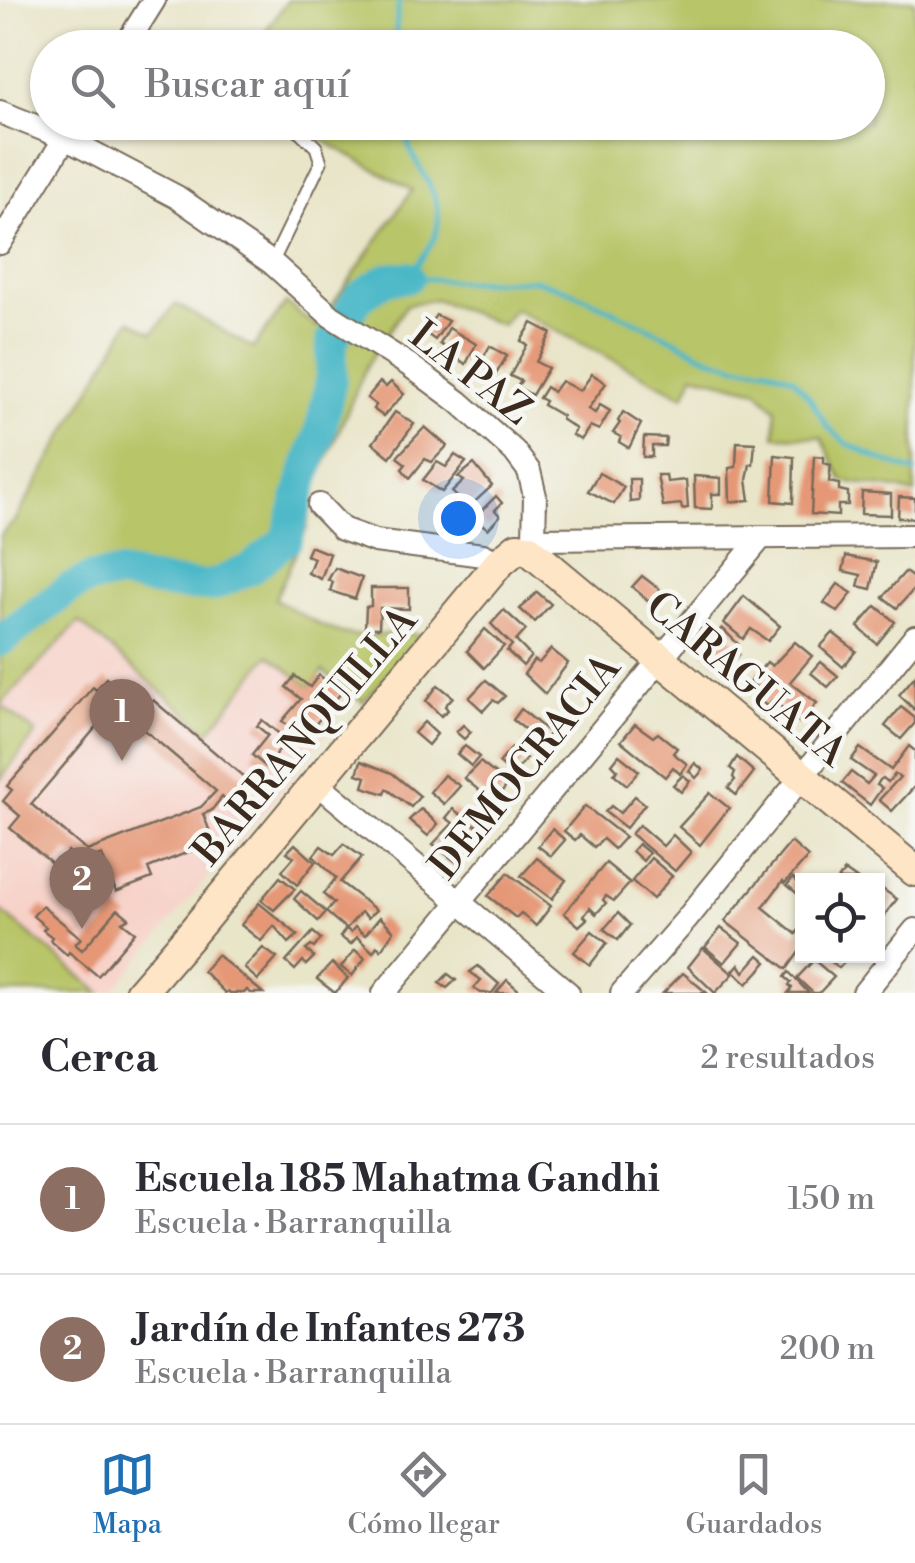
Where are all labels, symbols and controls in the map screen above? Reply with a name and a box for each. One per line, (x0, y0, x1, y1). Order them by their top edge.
search box (30, 30, 885, 140)
icon: search (65, 58, 120, 113)
text: Buscar aquí (145, 62, 350, 109)
street label: LA PAZ (399, 311, 541, 437)
your location (433, 493, 484, 544)
street label: CARAGUATA (635, 581, 857, 779)
street label: BARRANQUILLA (182, 596, 429, 877)
street label: DEMOCRACIA (420, 643, 633, 890)
pin: 1 (90, 678, 154, 761)
pin: 2 (49, 846, 114, 929)
map controls (795, 873, 885, 963)
button: locate (795, 873, 885, 963)
text: Cerca (40, 1032, 158, 1085)
text: 2 resultados (701, 1038, 875, 1078)
text: Escuela 185 Mahatma Gandhi (135, 1156, 660, 1203)
text: 1 (65, 1179, 80, 1219)
text: 150 m (788, 1179, 875, 1219)
text: Escuela · Barranquilla (135, 1203, 452, 1243)
text: Jardín de Infantes 273 (135, 1306, 525, 1353)
text: 2 (62, 1329, 83, 1369)
text: 200 m (780, 1329, 875, 1369)
text: Escuela · Barranquilla (135, 1353, 452, 1393)
tab: Mapa (93, 1447, 162, 1542)
tab: Cómo llegar (348, 1447, 500, 1542)
tab: Guardados (686, 1447, 822, 1542)

